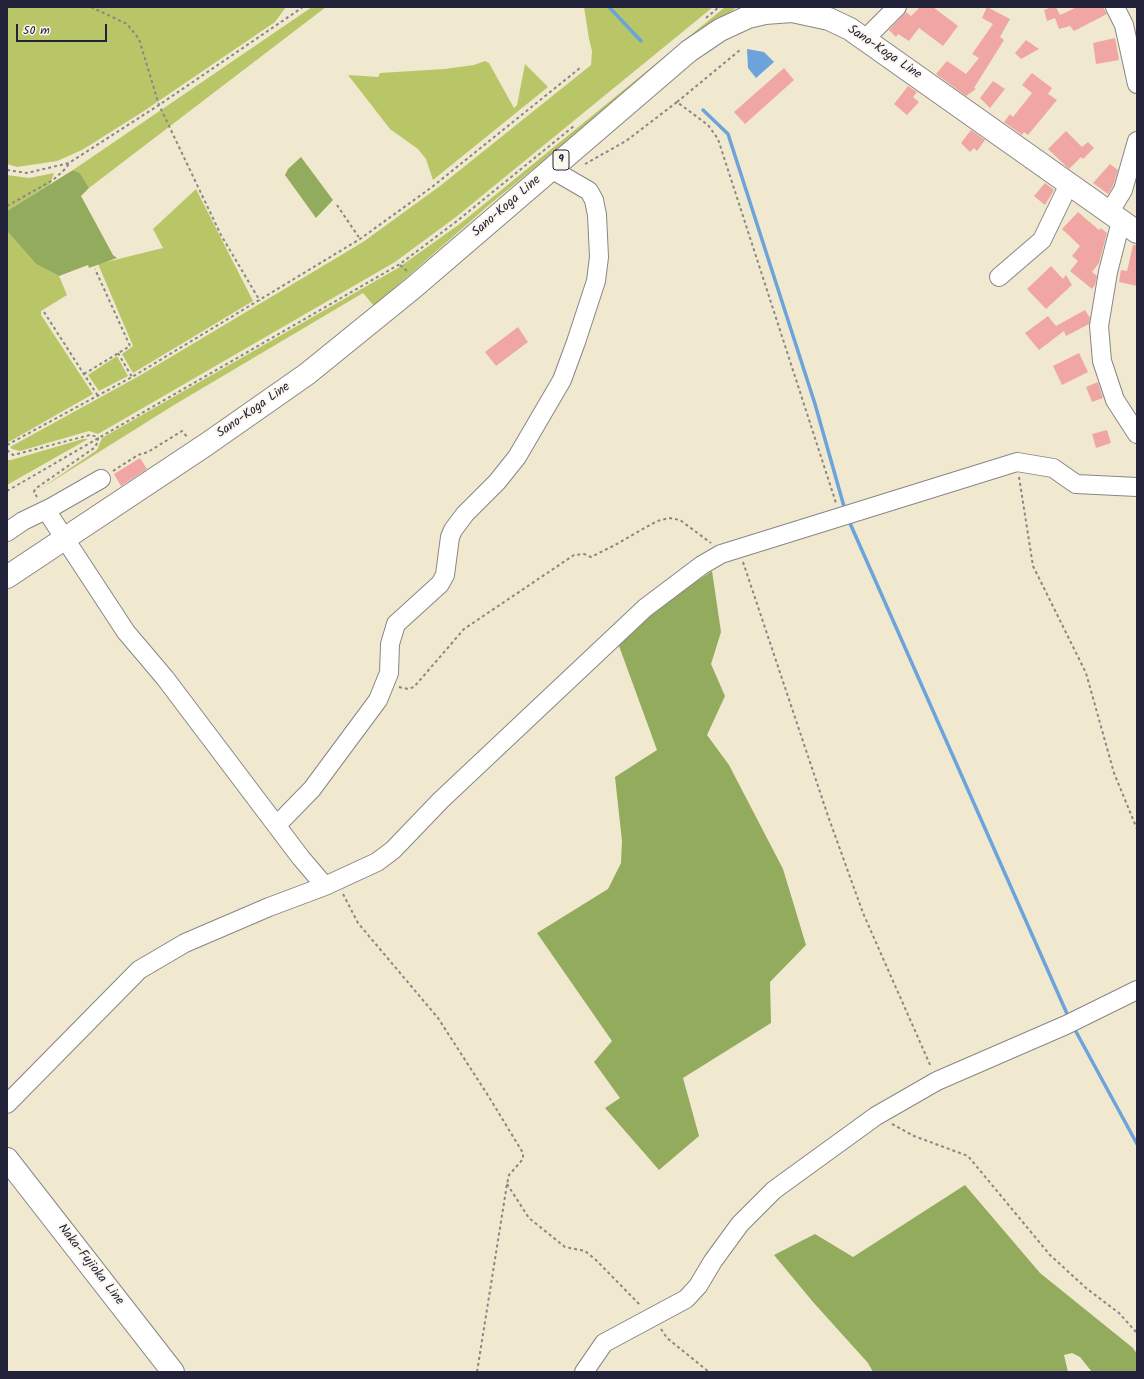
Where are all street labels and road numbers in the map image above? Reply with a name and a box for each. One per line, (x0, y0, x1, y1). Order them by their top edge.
street label: Sano-Koga Line (844, 23, 924, 83)
road number: 9 (553, 150, 569, 170)
street label: Sano-Koga Line (470, 173, 544, 241)
street label: Sano-Koga Line (214, 380, 294, 442)
street label: Naka-Fujioka Line (53, 1221, 127, 1309)

